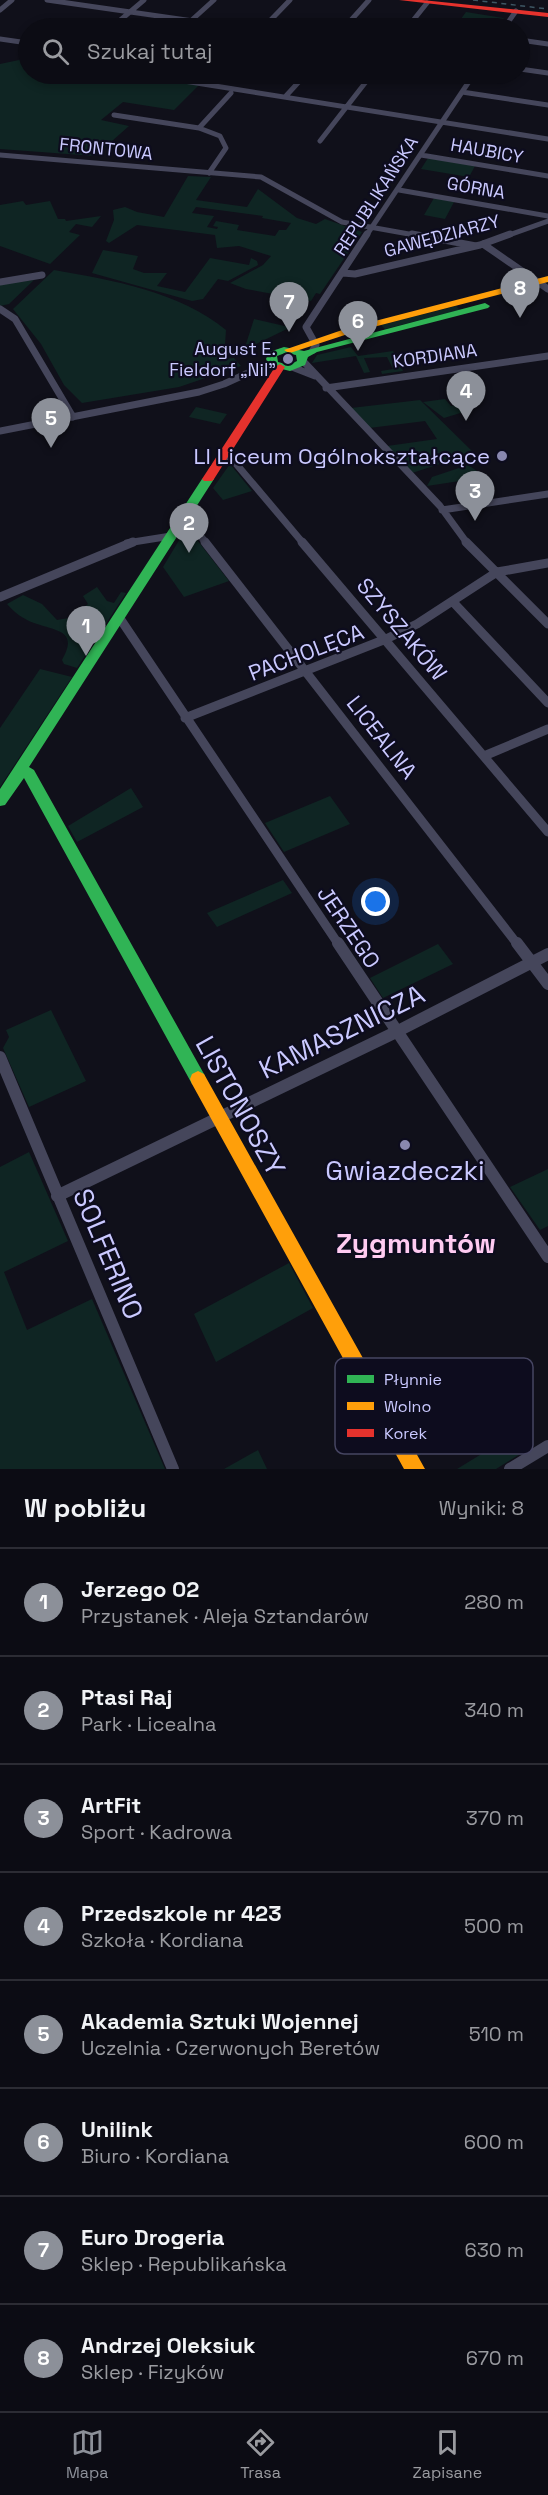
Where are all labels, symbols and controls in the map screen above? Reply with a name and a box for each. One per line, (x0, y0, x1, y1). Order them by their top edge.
search box (18, 18, 530, 84)
icon: search (39, 35, 72, 68)
text: Szukaj tutaj (87, 37, 212, 65)
street label: FRONTOWA (58, 132, 154, 165)
street label: REPUBLIKAŃSKA (328, 132, 423, 260)
street label: HAUBICY (449, 133, 525, 168)
street label: GÓRNA (445, 171, 507, 204)
street label: GAWĘDZIARZY (381, 209, 502, 262)
pin: 8 (500, 268, 540, 318)
pin: 7 (270, 282, 308, 332)
pin: 6 (338, 302, 378, 351)
place label: August E. Fieldorf „Nil” (169, 337, 276, 381)
street label: KORDIANA (391, 338, 479, 373)
marker: August E. Fieldorf „Nil” (281, 352, 295, 366)
pin: 4 (446, 372, 486, 421)
pin: 5 (32, 398, 70, 448)
place label: LI Liceum Ogólnokształcące (193, 442, 490, 470)
marker: LI Liceum Ogólnokształcące (495, 449, 509, 463)
pin: 3 (456, 472, 494, 521)
pin: 2 (170, 504, 208, 553)
street label: SZYSZAKÓW (351, 572, 453, 686)
pin: 1 (66, 606, 106, 656)
street label: PACHOLĘCA (244, 617, 368, 687)
street label: LICEALNA (341, 690, 423, 784)
street label: JERZEGO (311, 880, 387, 974)
your location (361, 887, 390, 916)
street label: KAMASZNICZA (253, 976, 430, 1087)
street label: LISTONOSZY (188, 1030, 293, 1182)
marker: Gwiazdeczki (398, 1138, 412, 1152)
place label: Gwiazdeczki (325, 1153, 485, 1188)
street label: SOLFERINO (65, 1183, 152, 1325)
district label: Zygmuntów (336, 1225, 496, 1261)
legend (335, 1358, 533, 1454)
text: Płynnie (384, 1369, 442, 1390)
text: Wolno (384, 1396, 431, 1417)
text: Korek (384, 1423, 428, 1444)
text: W pobliżu (24, 1491, 146, 1525)
text: Wyniki: 8 (439, 1495, 524, 1521)
text: Jerzego 02 (81, 1575, 199, 1603)
text: 1 (39, 1589, 48, 1615)
text: 280 m (464, 1589, 524, 1615)
text: Przystanek · Aleja Sztandarów (81, 1603, 369, 1629)
text: Ptasi Raj (81, 1683, 172, 1711)
text: 2 (38, 1697, 49, 1723)
text: 340 m (464, 1697, 524, 1723)
text: Park · Licealna (81, 1711, 216, 1737)
text: ArtFit (81, 1791, 141, 1819)
text: 3 (37, 1805, 50, 1831)
text: 370 m (466, 1805, 524, 1831)
text: Sport · Kadrowa (81, 1819, 232, 1845)
text: Przedszkole nr 423 (81, 1899, 282, 1927)
text: 4 (37, 1913, 50, 1939)
text: 500 m (464, 1913, 524, 1939)
text: Szkoła · Kordiana (81, 1927, 244, 1953)
text: Akademia Sztuki Wojennej (81, 2007, 359, 2035)
text: 5 (38, 2021, 50, 2047)
text: 510 m (469, 2021, 524, 2047)
text: Uczelnia · Czerwonych Beretów (81, 2035, 380, 2061)
text: Unilink (81, 2115, 153, 2143)
text: 6 (37, 2129, 50, 2155)
text: 600 m (464, 2129, 524, 2155)
text: Biuro · Kordiana (81, 2143, 229, 2169)
text: Euro Drogeria (81, 2223, 225, 2251)
text: 7 (38, 2237, 49, 2263)
text: 630 m (465, 2237, 524, 2263)
text: Sklep · Republikańska (81, 2251, 287, 2277)
text: Andrzej Oleksiuk (81, 2331, 256, 2359)
text: 8 (38, 2345, 50, 2371)
text: 670 m (466, 2345, 524, 2371)
text: Sklep · Fizyków (81, 2359, 224, 2385)
tab: Mapa (66, 2426, 108, 2483)
tab: Trasa (240, 2426, 281, 2483)
tab: Zapisane (413, 2426, 482, 2483)

